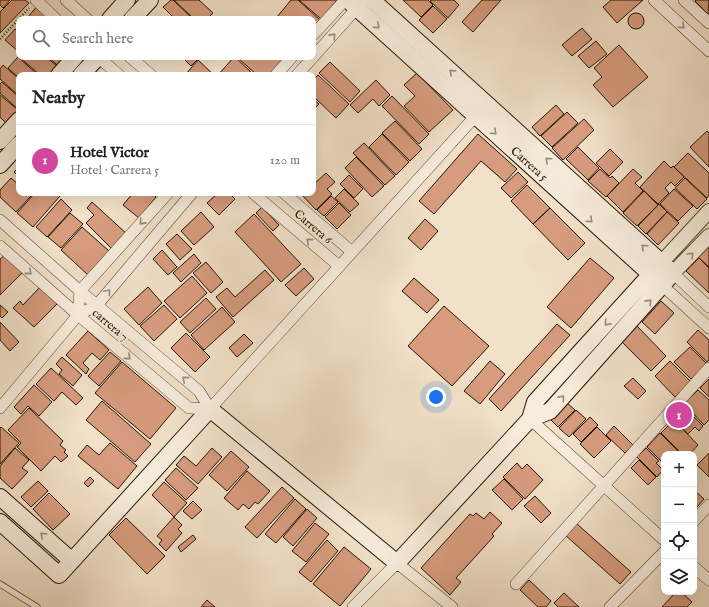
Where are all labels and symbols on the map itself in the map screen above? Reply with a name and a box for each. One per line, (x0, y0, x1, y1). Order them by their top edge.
one-way arrow (372, 21, 380, 29)
one-way arrow (677, 21, 684, 28)
one-way arrow (328, 33, 335, 40)
one-way arrow (449, 70, 457, 77)
one-way arrow (489, 128, 497, 135)
street label: Carrera 5 (507, 143, 551, 185)
one-way arrow (545, 157, 553, 165)
street label: Carrera 6 (291, 207, 336, 248)
one-way arrow (585, 215, 593, 223)
one-way arrow (139, 217, 147, 225)
one-way arrow (307, 238, 314, 245)
one-way arrow (641, 244, 649, 252)
one-way arrow (686, 252, 694, 260)
one-way arrow (25, 268, 32, 275)
one-way arrow (104, 289, 111, 297)
one-way arrow (644, 299, 651, 307)
street label: carrera 7 (89, 306, 131, 344)
one-way arrow (604, 318, 612, 326)
one-way arrow (123, 352, 130, 359)
one-way arrow (183, 377, 190, 384)
your location (426, 387, 446, 407)
one-way arrow (557, 396, 564, 403)
pin: 1 (666, 400, 692, 430)
one-way arrow (40, 533, 47, 540)

